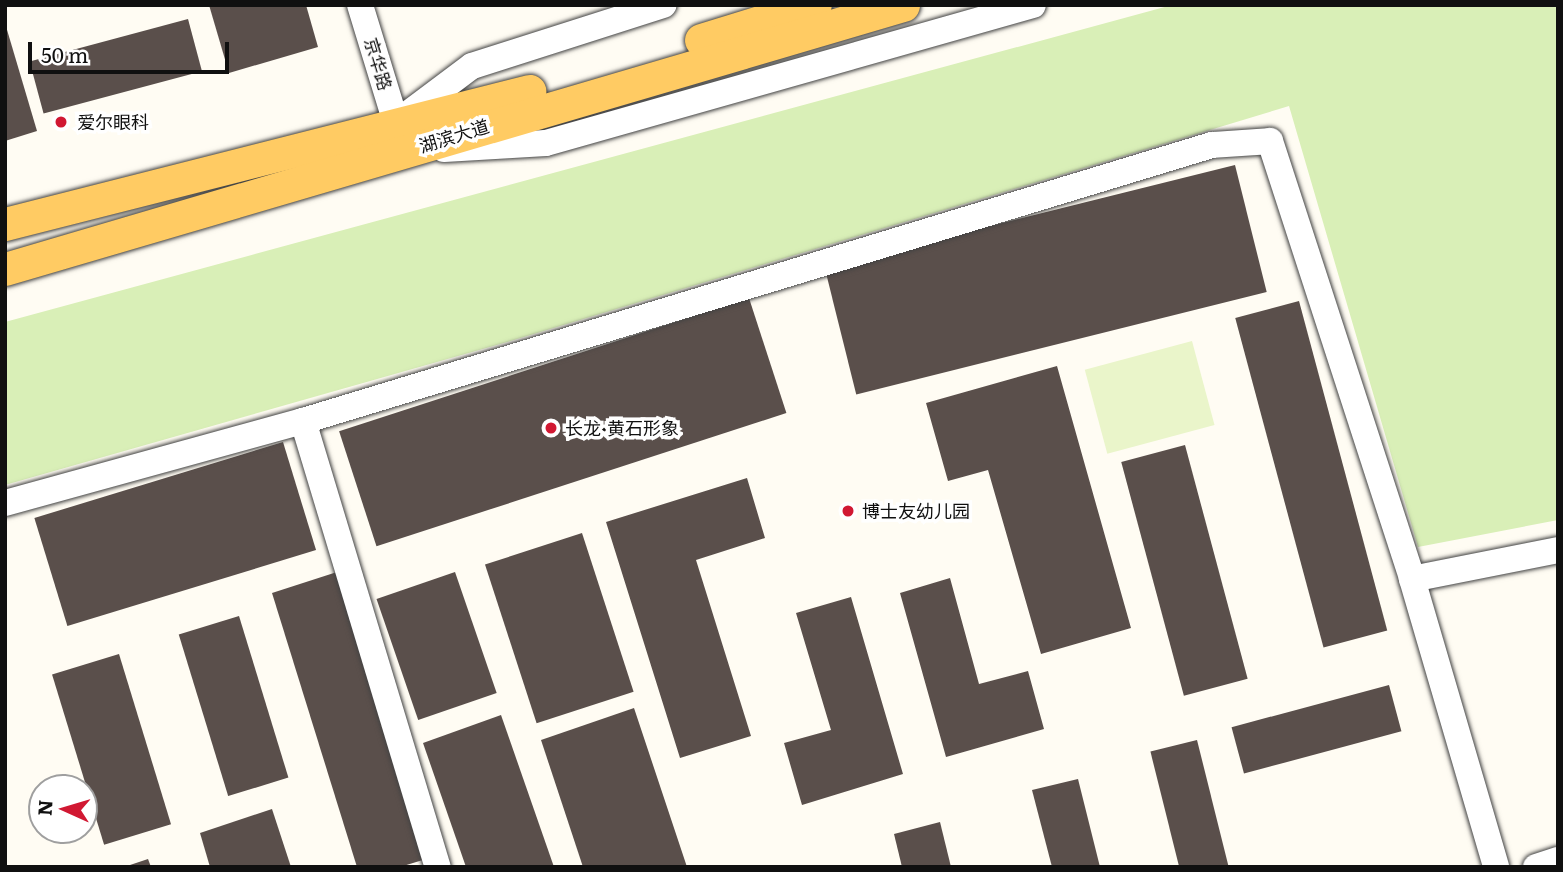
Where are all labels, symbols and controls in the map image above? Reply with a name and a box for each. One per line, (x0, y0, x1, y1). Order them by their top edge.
scale bar (32, 28, 233, 72)
street label: 京华路 (360, 35, 396, 93)
text: 50 m (41, 38, 88, 69)
place label: 爱尔眼科 (77, 111, 149, 133)
marker: 爱尔眼科 (51, 112, 71, 132)
street label: 湖滨大道 (416, 115, 492, 157)
place label: 长龙·黄石形象 (565, 417, 679, 439)
marker: 长龙·黄石形象 (543, 420, 559, 436)
place label: 博士友幼儿园 (862, 500, 970, 522)
marker: 博士友幼儿园 (840, 503, 856, 519)
north arrow (28, 774, 98, 844)
text: N (30, 799, 59, 817)

